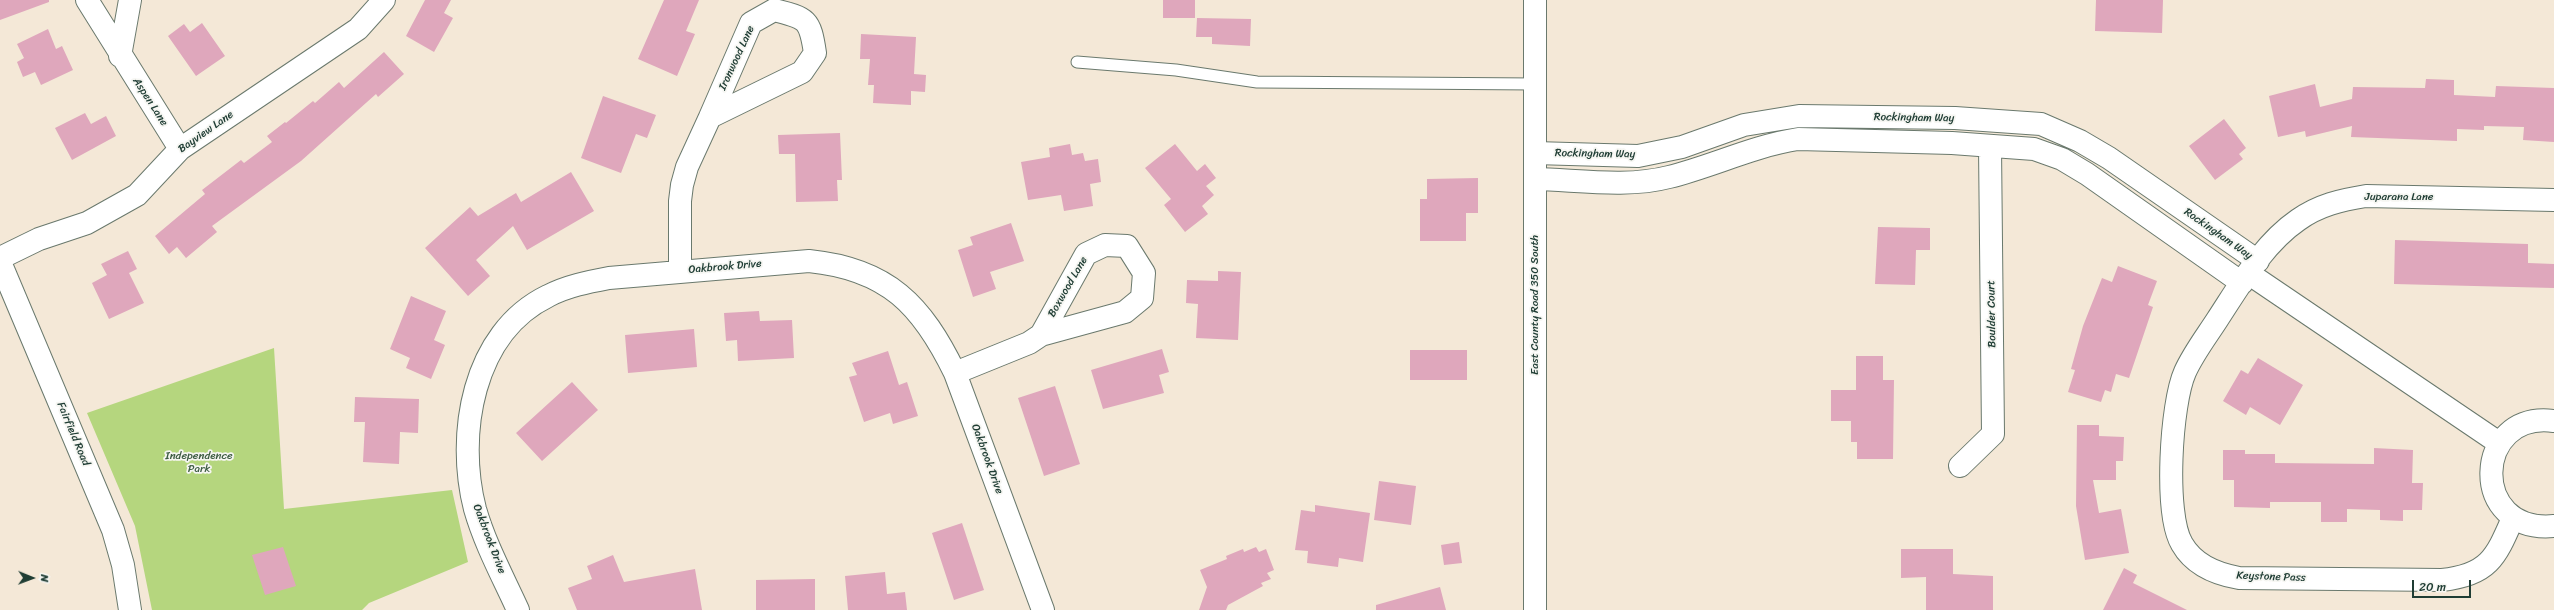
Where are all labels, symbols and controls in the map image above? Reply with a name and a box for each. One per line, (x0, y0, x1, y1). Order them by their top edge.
street label: Ironwood Lane (716, 24, 758, 92)
street label: Aspen Lane (130, 75, 170, 129)
street label: Bayview Lane (176, 108, 236, 156)
street label: Rockingham Way (1874, 111, 1954, 125)
street label: Rockingham Way (1555, 147, 1635, 161)
street label: Juparana Lane (2365, 190, 2433, 204)
street label: Rockingham Way (2181, 206, 2255, 262)
street label: East County Road 350 South (1528, 235, 1542, 375)
street label: Boxwood Lane (1045, 254, 1091, 320)
street label: Oakbrook Drive (688, 257, 762, 277)
street label: Boulder Court (1985, 280, 1999, 348)
street label: Fairfield Road (54, 400, 92, 468)
street label: Oakbrook Drive (968, 422, 1006, 496)
park label: Independence Park (165, 449, 233, 475)
street label: Oakbrook Drive (470, 502, 508, 576)
north arrow (12, 558, 52, 598)
street label: Keystone Pass (2236, 569, 2306, 585)
scale bar (2414, 572, 2473, 598)
text: N (35, 574, 54, 582)
text: 20 m (2419, 576, 2446, 598)

